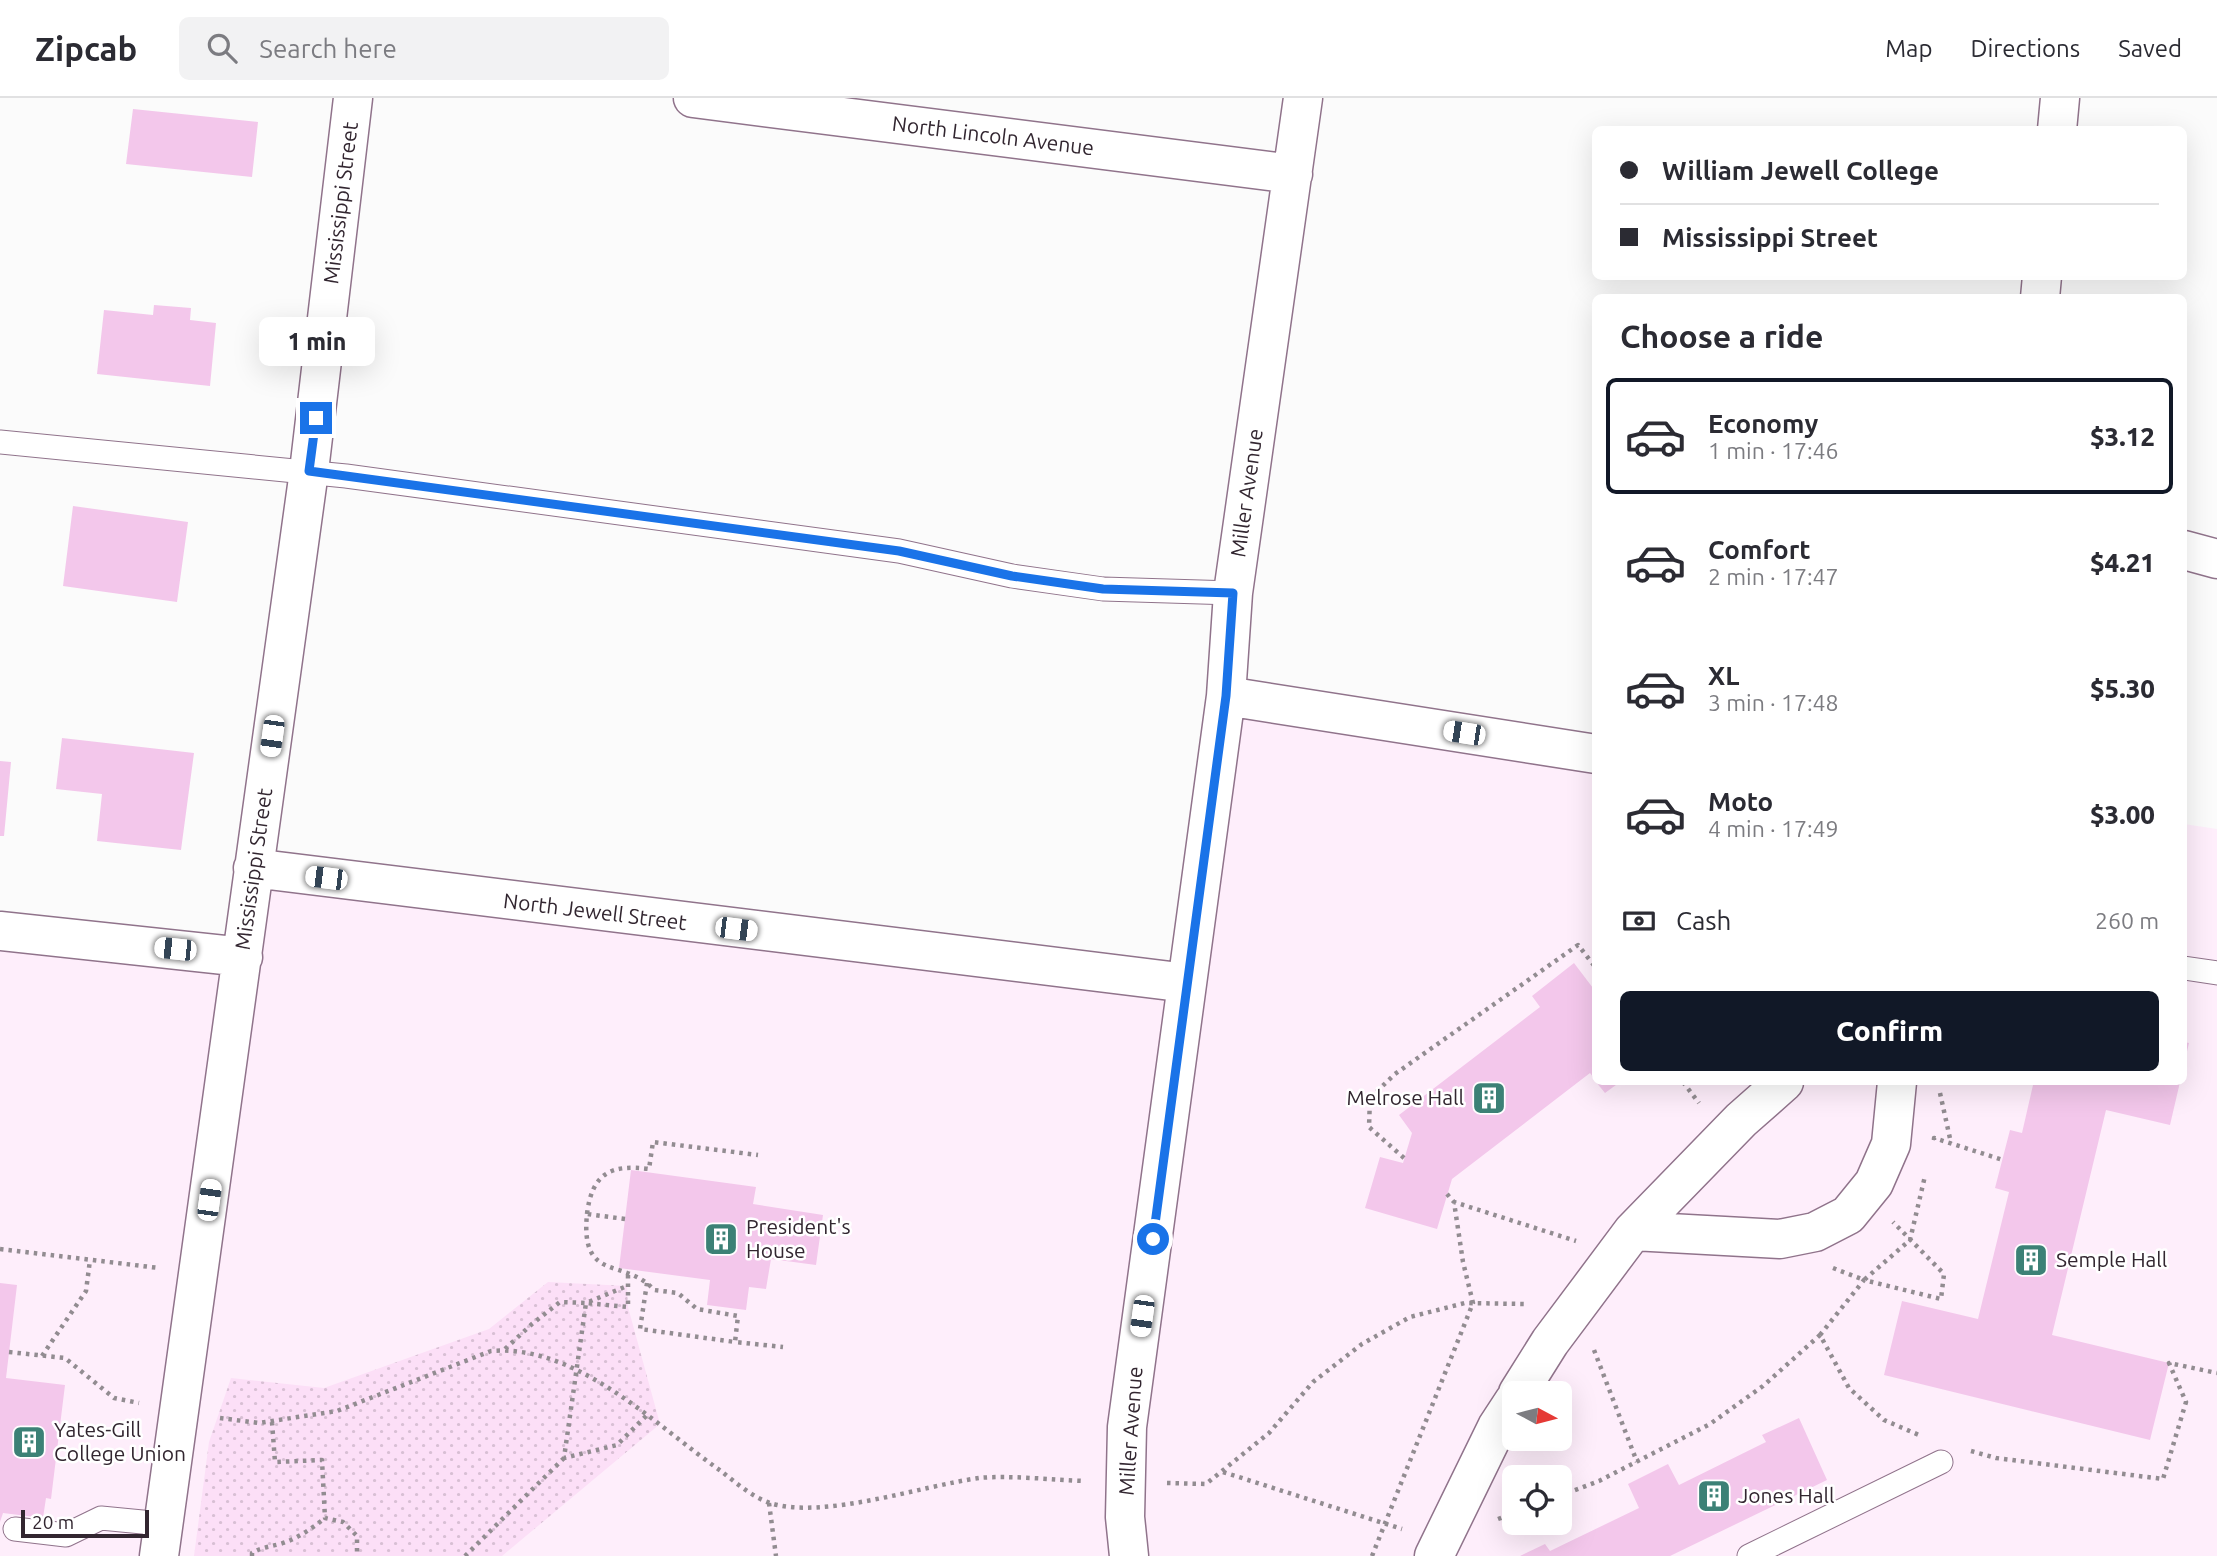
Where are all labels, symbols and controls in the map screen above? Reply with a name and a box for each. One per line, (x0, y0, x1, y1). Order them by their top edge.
search box (179, 17, 669, 80)
icon: search (203, 29, 241, 67)
text: Zipcab (35, 30, 137, 67)
text: Search here (259, 34, 397, 63)
text: Map (1885, 35, 1932, 62)
text: Directions (1970, 35, 2080, 62)
text: Saved (2118, 35, 2182, 62)
street label: North Lincoln Avenue (891, 111, 1095, 159)
street label: Mississippi Street (318, 120, 362, 285)
text: William Jewell College (1662, 156, 1939, 185)
text: Mississippi Street (1662, 223, 1878, 252)
callout: 1 min (258, 316, 374, 366)
text: Choose a ride (1620, 318, 1823, 354)
text: 1 min (288, 329, 346, 354)
route end (300, 402, 332, 434)
icon: car (1624, 405, 1687, 468)
text: Economy (1708, 409, 1818, 438)
text: $3.12 (2090, 422, 2155, 451)
street label: Miller Avenue (1225, 427, 1267, 559)
text: 1 min · 17:46 (1708, 438, 1839, 463)
icon: car (1624, 531, 1687, 594)
text: Comfort (1708, 535, 1811, 564)
text: $4.21 (2090, 548, 2155, 577)
text: 2 min · 17:47 (1708, 564, 1839, 589)
icon: car (1624, 657, 1687, 720)
text: XL (1708, 661, 1739, 690)
text: $5.30 (2090, 674, 2155, 703)
text: 3 min · 17:48 (1708, 690, 1839, 715)
car (259, 714, 286, 758)
car (1442, 719, 1487, 747)
icon: car (1624, 783, 1687, 846)
street label: Mississippi Street (230, 786, 276, 951)
text: Moto (1708, 787, 1773, 816)
text: $3.00 (2090, 800, 2155, 829)
text: 4 min · 17:49 (1708, 816, 1839, 841)
car (304, 865, 349, 891)
street label: North Jewell Street (502, 888, 688, 934)
icon: cash (1620, 902, 1658, 940)
text: Cash (1676, 906, 1731, 935)
text: 260 m (2095, 908, 2159, 933)
car (714, 916, 759, 942)
car (154, 936, 197, 962)
button: Confirm (1620, 991, 2159, 1071)
building icon: Melrose Hall (1470, 1079, 1508, 1117)
place label: Melrose Hall (1346, 1085, 1464, 1109)
car (196, 1178, 223, 1222)
place label: President's House (746, 1214, 851, 1262)
building icon: President's House (702, 1220, 740, 1258)
route start (1137, 1223, 1169, 1255)
building icon: Semple Hall (2012, 1241, 2050, 1279)
place label: Semple Hall (2056, 1247, 2167, 1271)
car (1129, 1294, 1156, 1338)
street label: Miller Avenue (1114, 1366, 1146, 1496)
north arrow (1502, 1381, 1572, 1451)
map controls (1502, 1381, 1572, 1535)
place label: Yates-Gill College Union (54, 1417, 186, 1465)
building icon: Yates-Gill College Union (10, 1423, 48, 1461)
button: locate (1502, 1465, 1572, 1535)
building icon: Jones Hall (1695, 1477, 1733, 1515)
place label: Jones Hall (1738, 1483, 1835, 1507)
scale bar (21, 1507, 149, 1539)
text: 20 m (32, 1511, 74, 1533)

